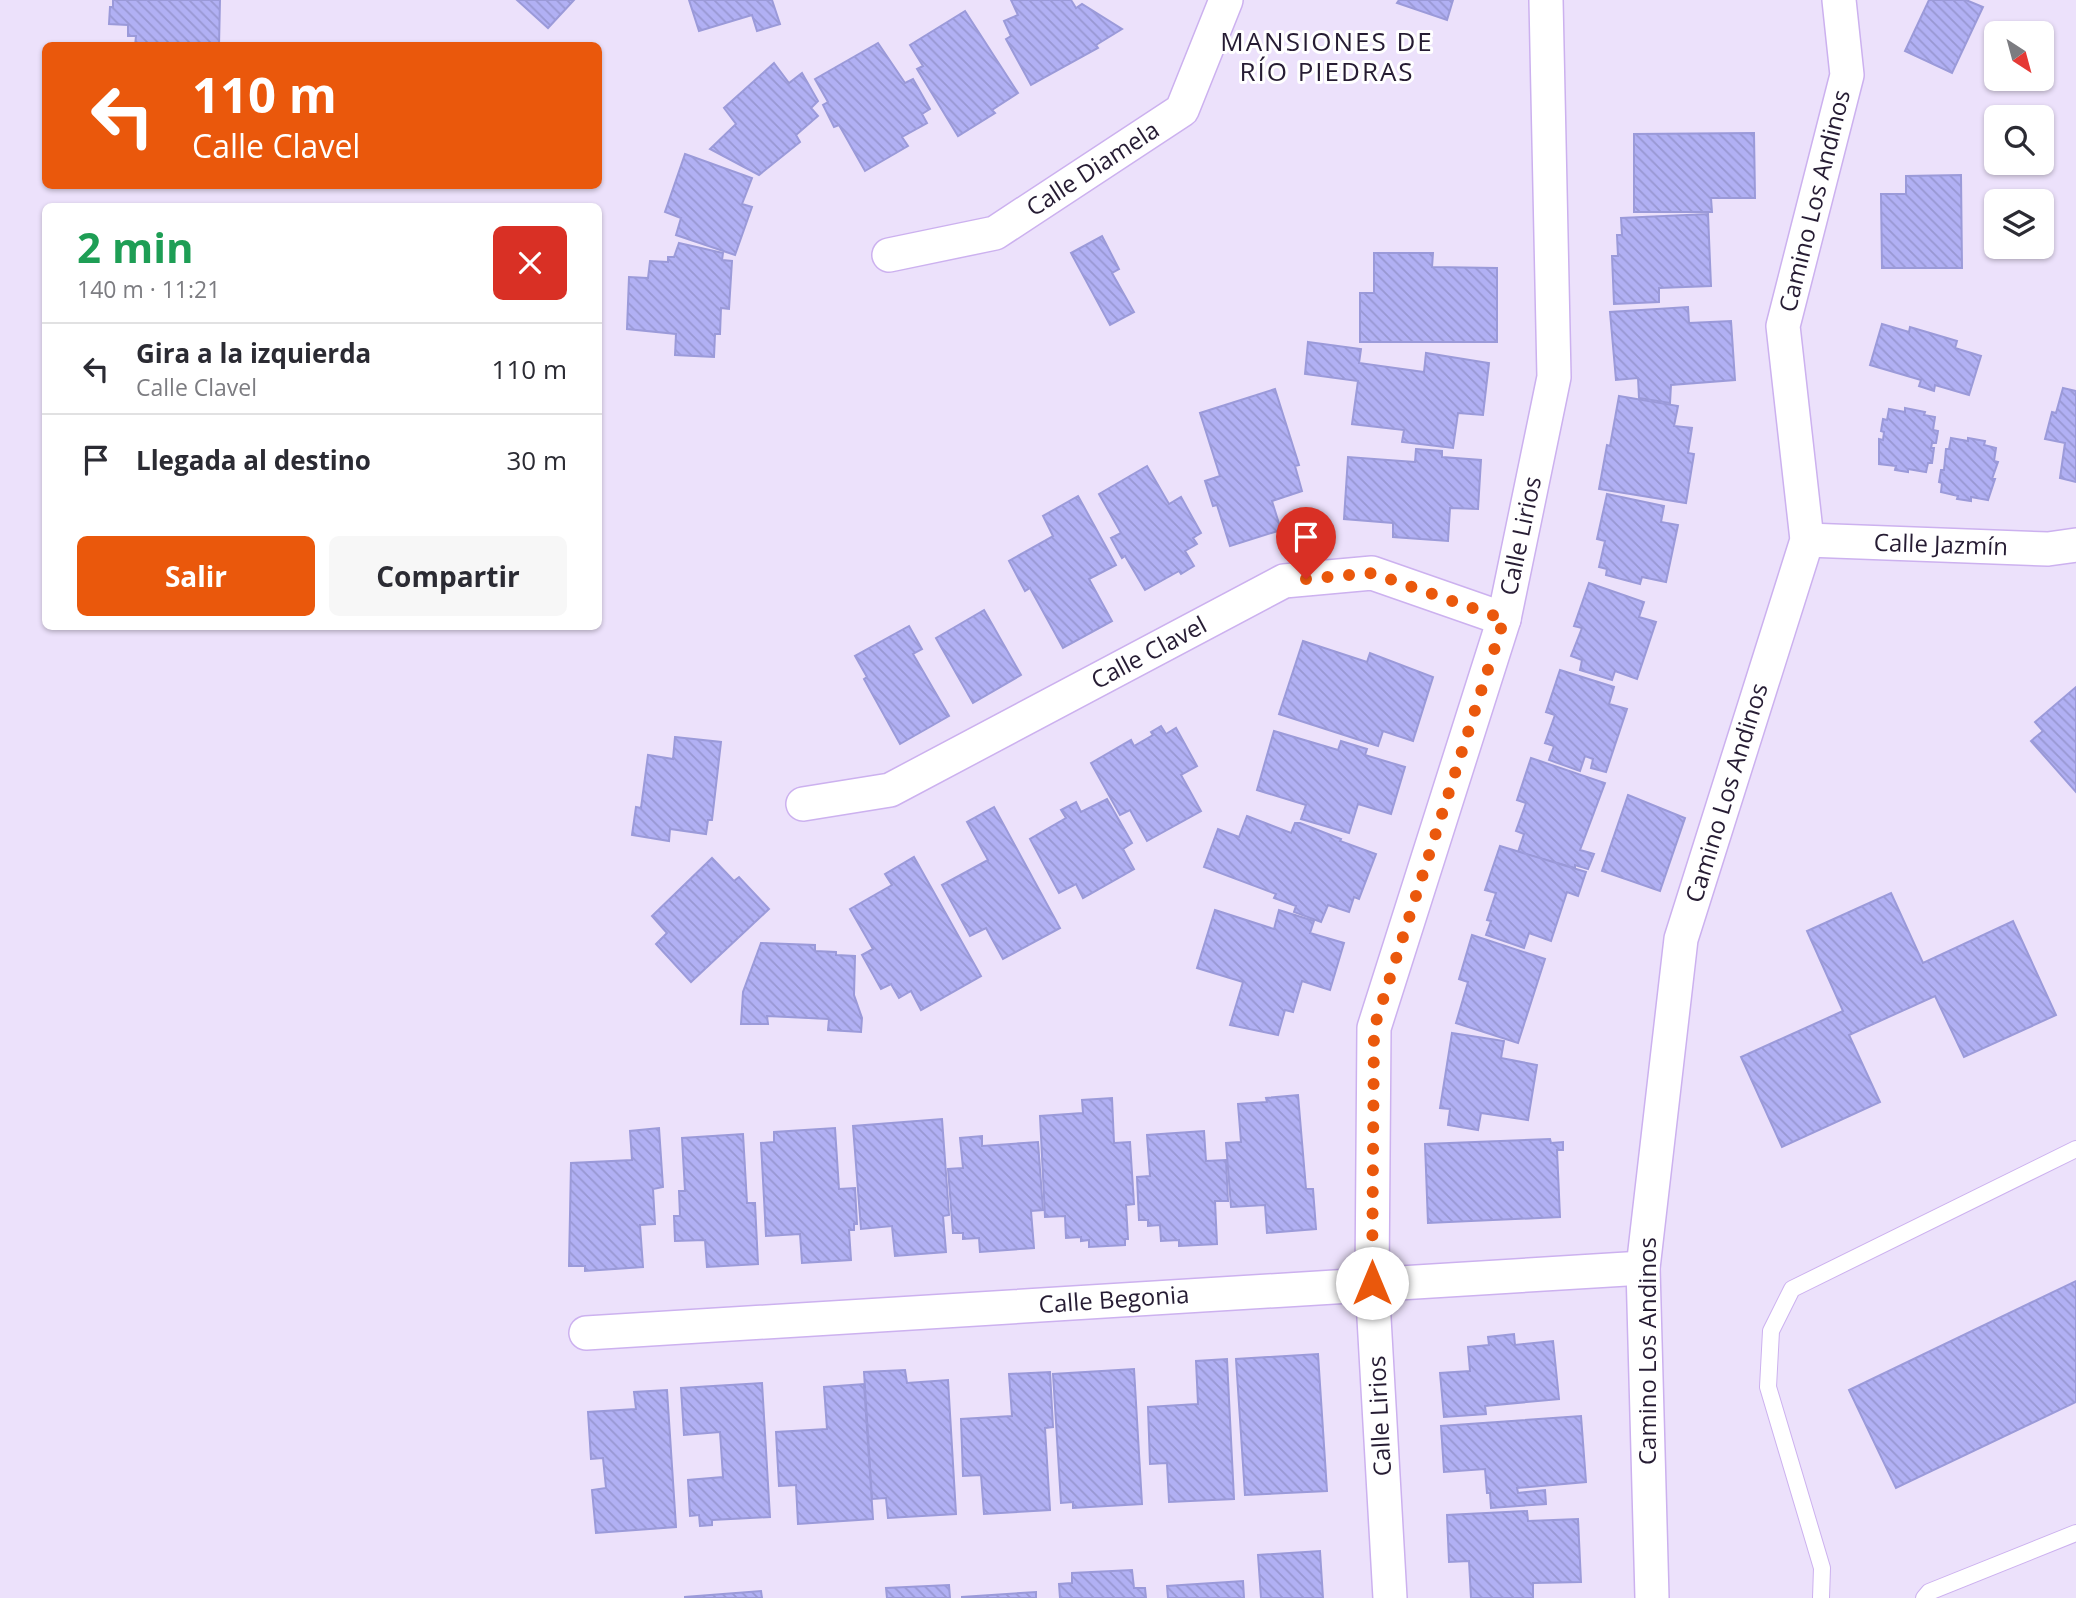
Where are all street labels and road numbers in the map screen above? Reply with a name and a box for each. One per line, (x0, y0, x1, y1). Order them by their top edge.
street label: Camino Los Andinos (1770, 86, 1857, 315)
street label: Calle Diamela (1019, 112, 1165, 223)
street label: Calle Lirios (1491, 473, 1548, 598)
street label: Calle Jazmín (1873, 525, 2009, 562)
street label: Calle Clavel (1085, 607, 1212, 696)
street label: Camino Los Andinos (1676, 679, 1775, 906)
street label: Camino Los Andinos (1630, 1237, 1663, 1465)
street label: Calle Begonia (1038, 1277, 1190, 1320)
street label: Calle Lirios (1359, 1355, 1398, 1477)

